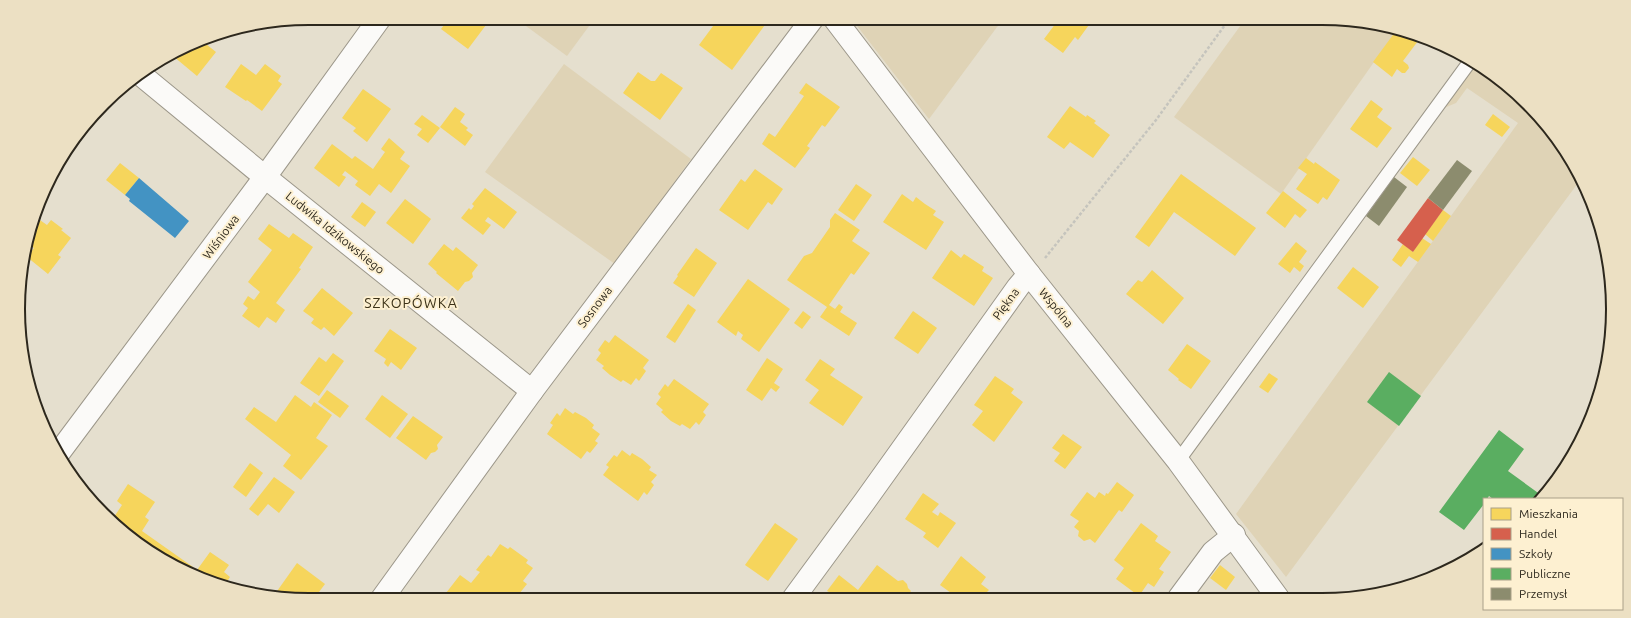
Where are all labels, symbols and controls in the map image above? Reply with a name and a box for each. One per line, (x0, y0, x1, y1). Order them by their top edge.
street label: Ludwika Idzikowskiego (284, 189, 387, 276)
street label: Wiśniowa (200, 212, 241, 261)
street label: Sosnowa (575, 284, 614, 330)
street label: Piękna (990, 285, 1021, 322)
street label: Wspólna (1037, 286, 1076, 330)
district label: SZKOPÓWKA (364, 294, 458, 311)
legend (1483, 498, 1623, 610)
text: Mieszkania (1519, 507, 1578, 520)
text: Handel (1519, 527, 1557, 540)
text: Szkoły (1519, 547, 1553, 560)
text: Publiczne (1519, 567, 1571, 580)
text: Przemysł (1519, 587, 1568, 600)

